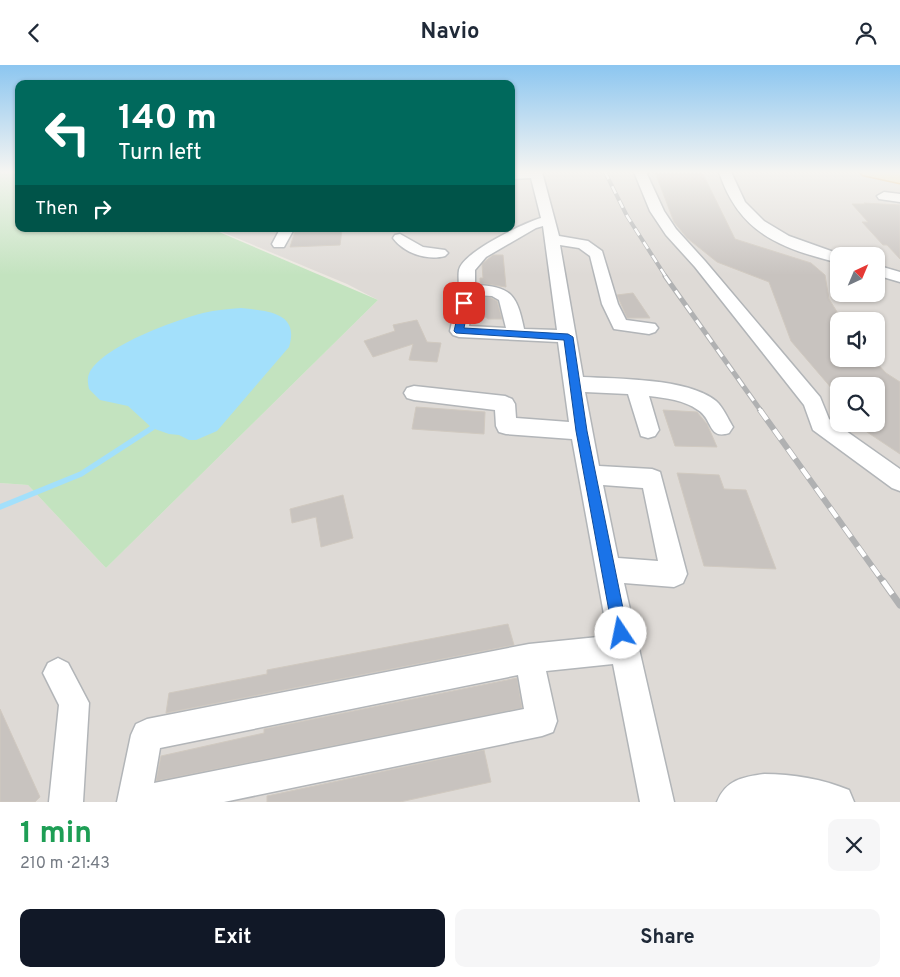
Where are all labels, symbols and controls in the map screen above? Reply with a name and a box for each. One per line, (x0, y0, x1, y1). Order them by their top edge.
icon: back (20, 19, 48, 47)
text: Navio (421, 19, 479, 46)
icon: person (852, 19, 880, 47)
text: 140 m (118, 97, 217, 141)
icon: left (35, 100, 100, 165)
text: Turn left (118, 140, 201, 167)
icon: right (88, 195, 116, 223)
text: Then (35, 197, 78, 221)
north arrow (830, 247, 885, 303)
map controls (830, 247, 885, 432)
pin (443, 282, 485, 324)
icon: arrive (450, 289, 478, 317)
button: sound (830, 312, 885, 367)
button: search (830, 377, 885, 432)
position arrow (594, 606, 646, 658)
text: 1 min (20, 816, 92, 853)
button: close (828, 819, 880, 871)
text: 210 m · 21:43 (20, 854, 110, 874)
button: Exit (20, 909, 445, 967)
button: Share (455, 909, 880, 967)

